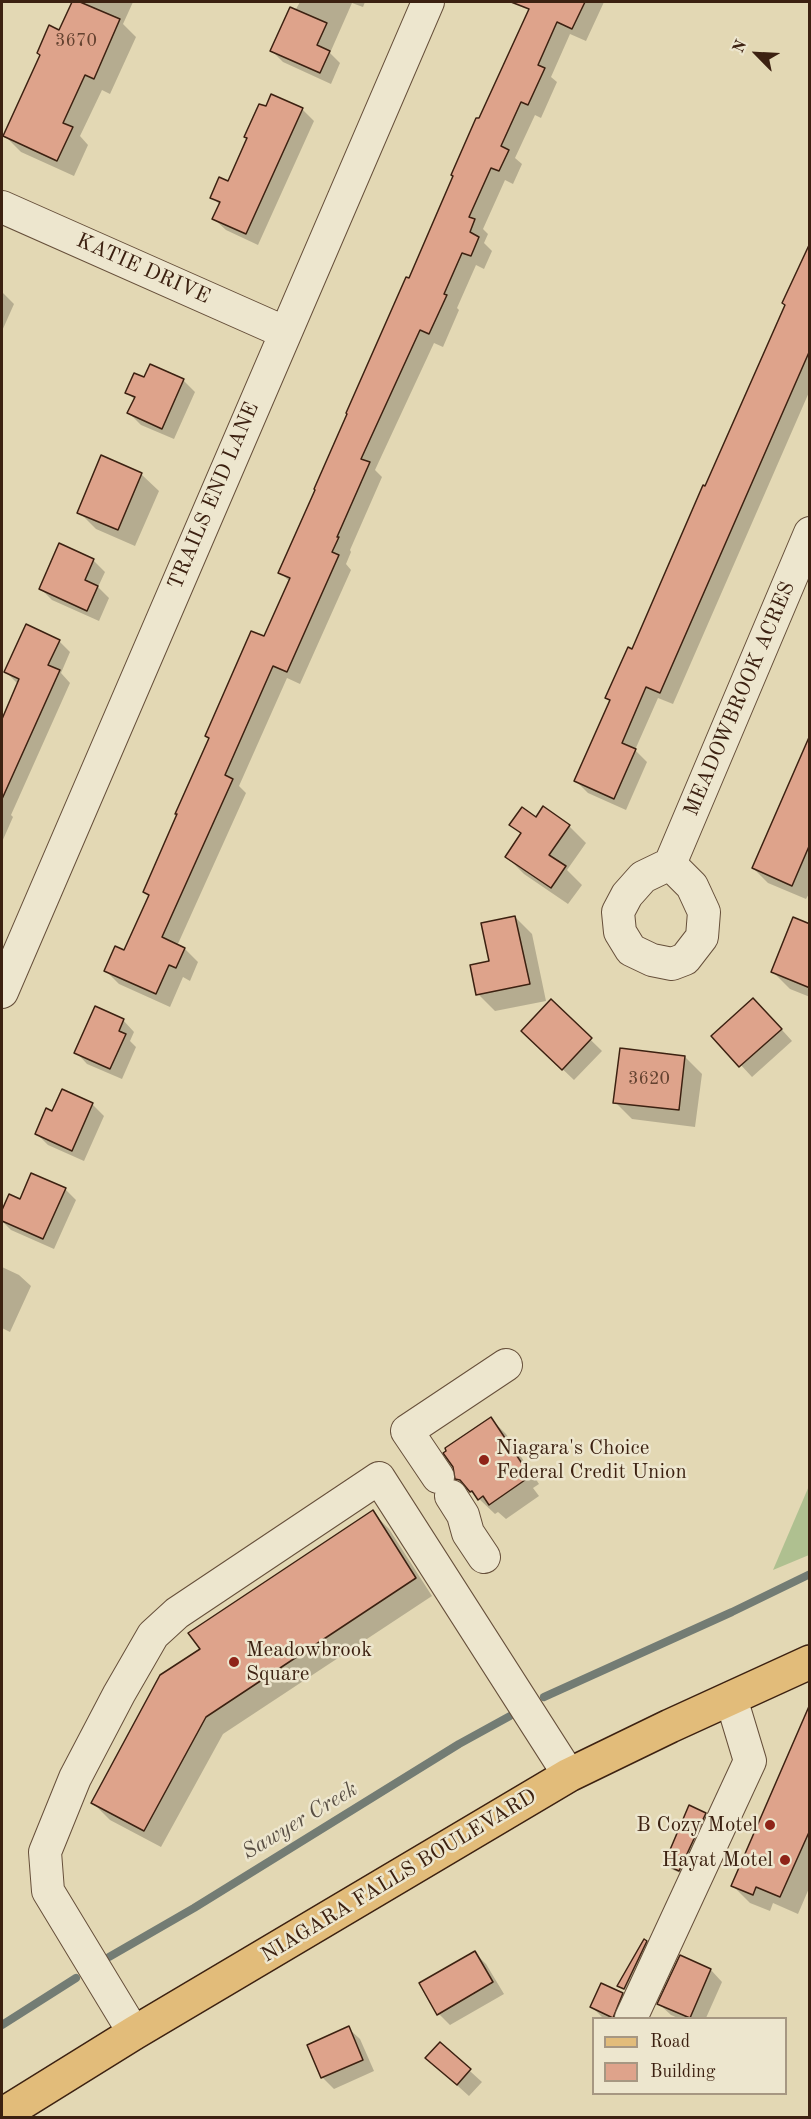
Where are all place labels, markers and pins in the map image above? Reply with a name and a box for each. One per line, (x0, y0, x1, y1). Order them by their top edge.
place label: Niagara's Choice Federal Credit Union (496, 1435, 687, 1485)
marker: Niagara's Choice Federal Credit Union (477, 1453, 491, 1467)
place label: Meadowbrook Square (246, 1637, 372, 1687)
marker: Meadowbrook Square (227, 1655, 241, 1669)
place label: B Cozy Motel (636, 1812, 758, 1838)
marker: B Cozy Motel (763, 1818, 777, 1832)
place label: Hayat Motel (662, 1847, 773, 1873)
marker: Hayat Motel (778, 1853, 792, 1867)

